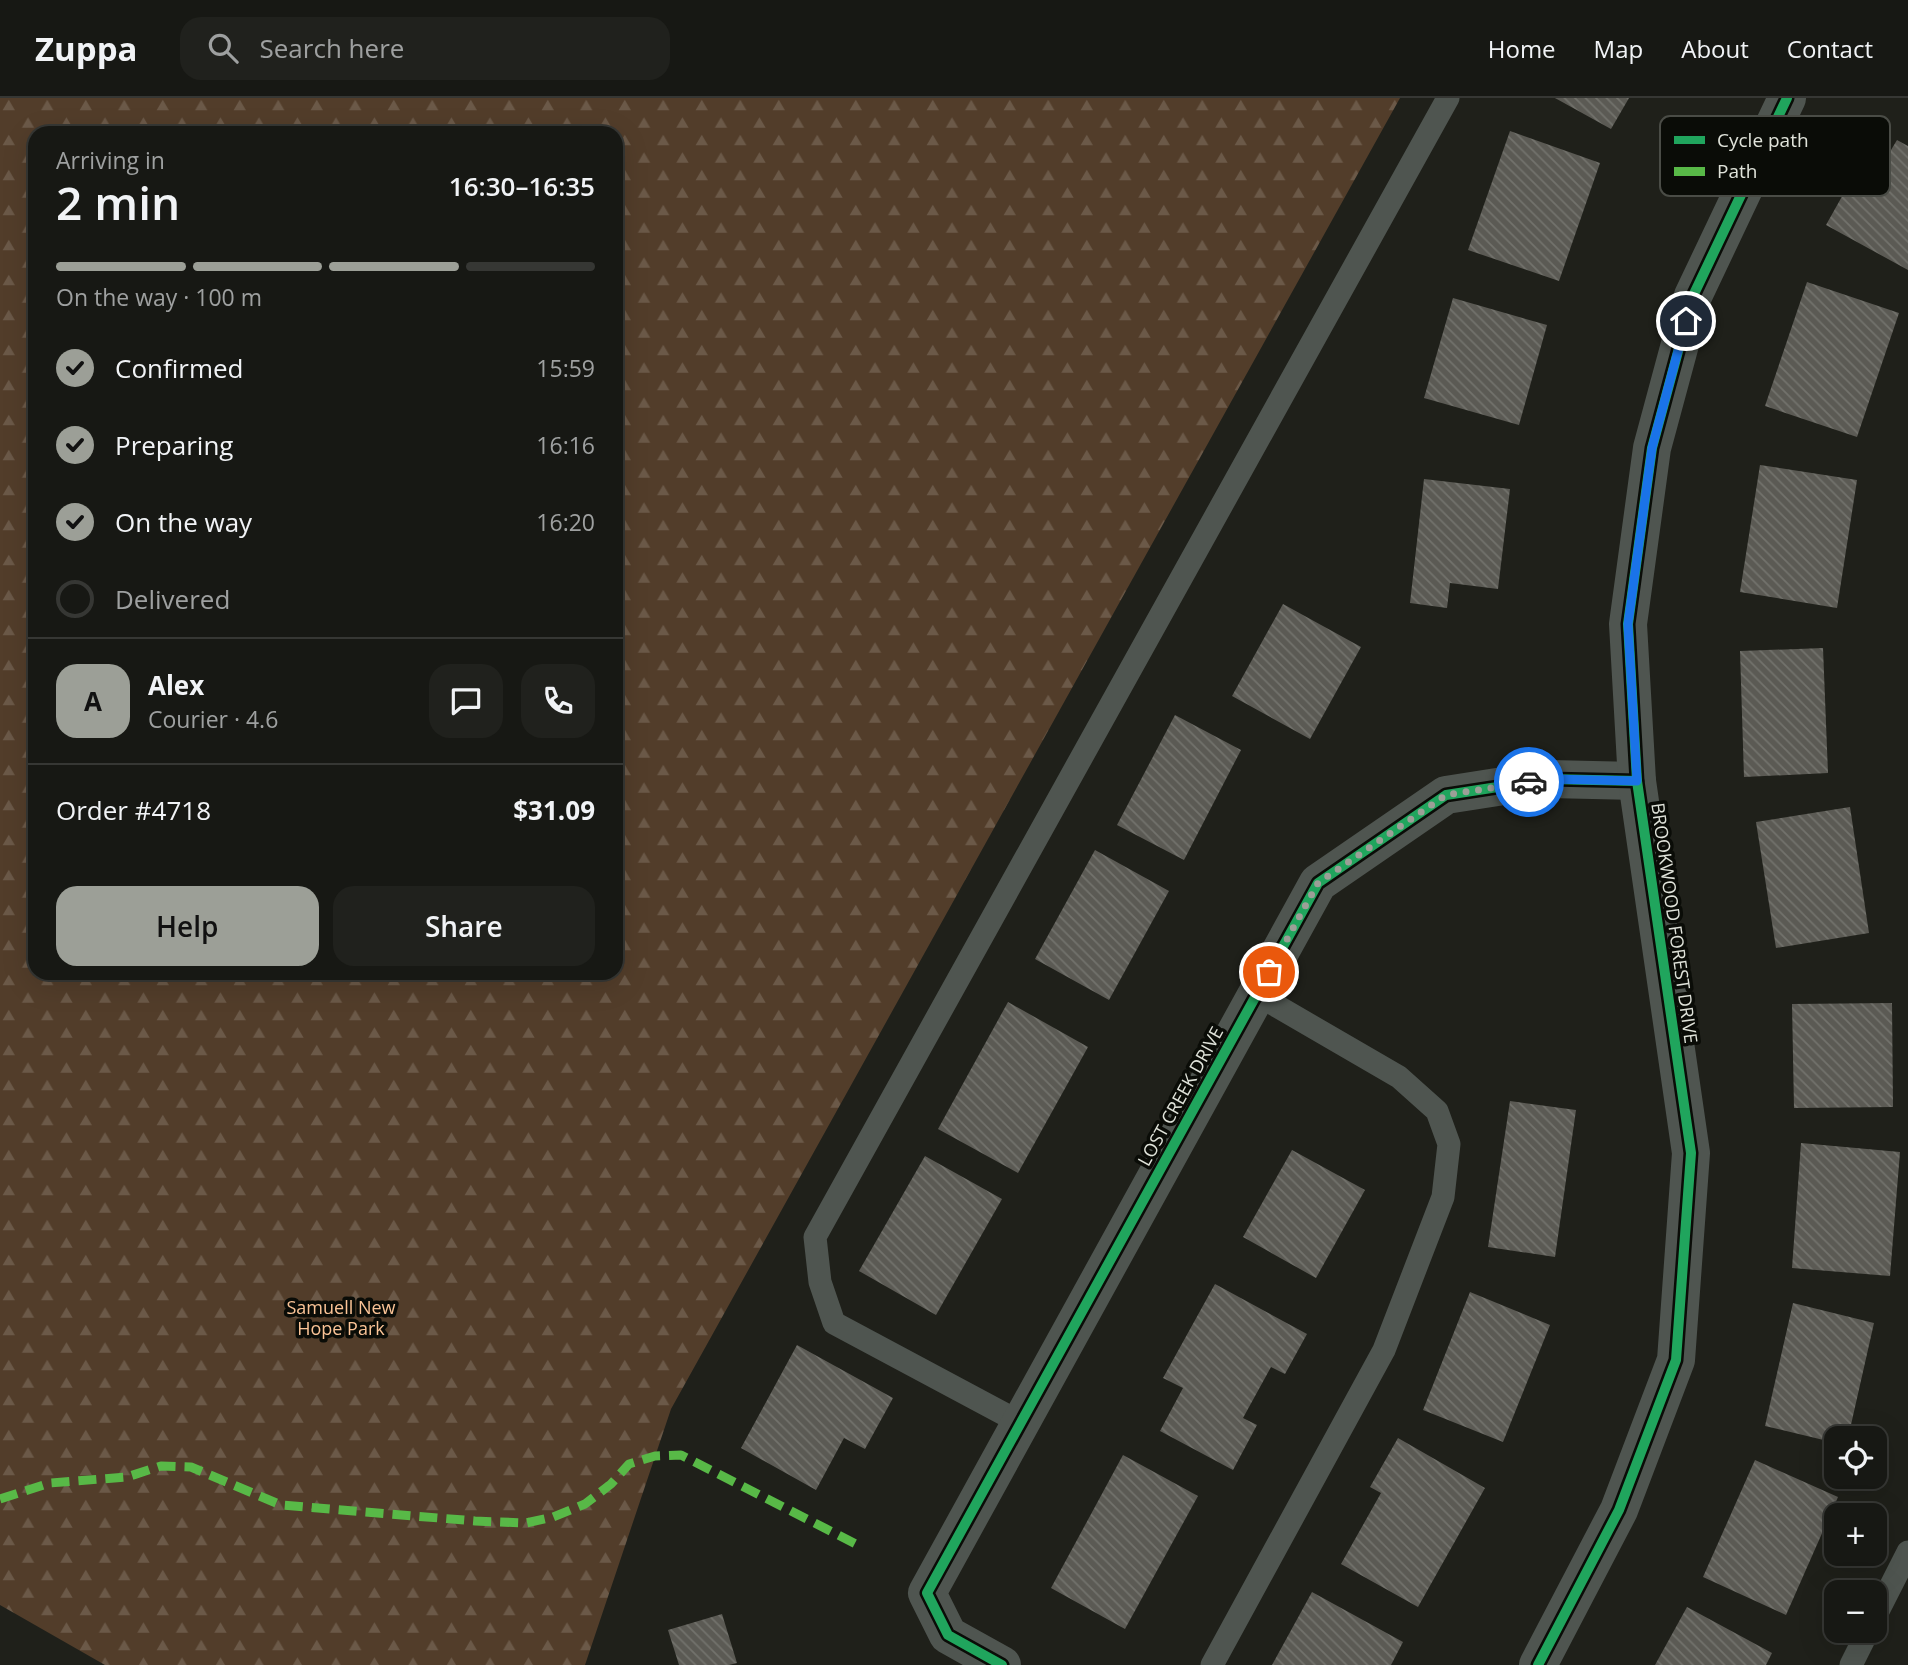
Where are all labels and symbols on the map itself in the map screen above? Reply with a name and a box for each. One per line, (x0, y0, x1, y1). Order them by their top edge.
legend (1660, 116, 1890, 196)
text: Cycle path (1717, 127, 1809, 153)
text: Path (1717, 158, 1757, 184)
pin (1656, 291, 1716, 351)
courier (1494, 747, 1564, 817)
street label: BROOKWOOD FOREST DRIVE (1646, 801, 1704, 1045)
pin (1239, 942, 1299, 1002)
street label: LOST CREEK DRIVE (1132, 1022, 1228, 1170)
park label: Samuell New Hope Park (286, 1295, 396, 1340)

